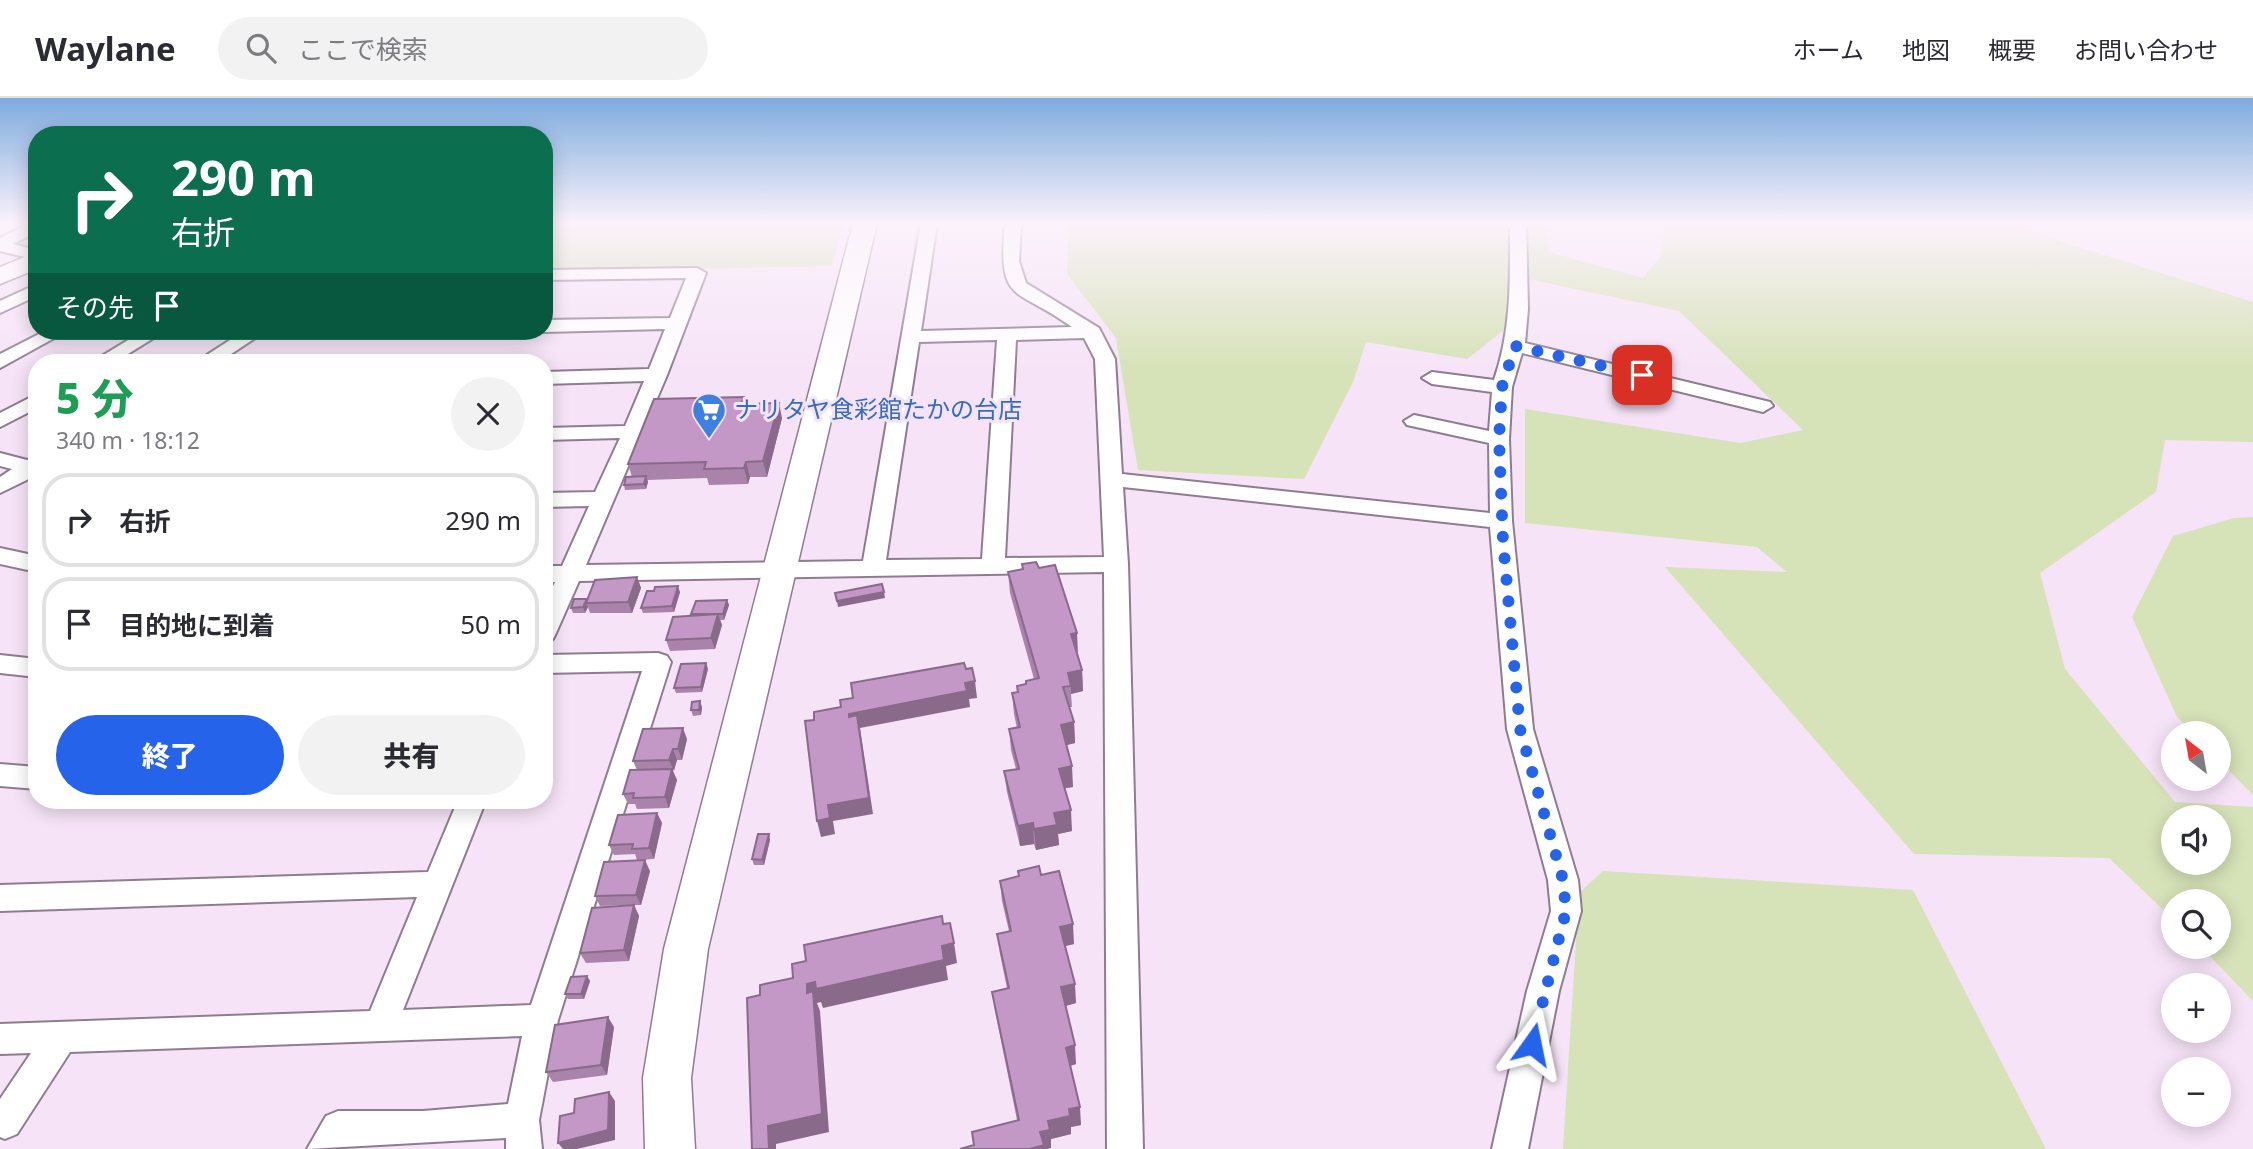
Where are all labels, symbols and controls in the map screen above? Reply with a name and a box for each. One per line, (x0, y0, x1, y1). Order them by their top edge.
search box (218, 17, 708, 80)
text: Waylane (35, 26, 176, 71)
icon: search (242, 29, 280, 67)
text: ここで検索 (298, 31, 428, 67)
text: ホーム (1793, 33, 1864, 66)
text: 地図 (1902, 33, 1950, 66)
text: 概要 (1988, 33, 2036, 66)
text: お問い合わせ (2074, 33, 2218, 66)
text: 290 m (171, 144, 316, 210)
icon: right (56, 154, 147, 245)
text: 右折 (171, 210, 235, 253)
icon: arrive (148, 287, 186, 325)
text: その先 (56, 289, 134, 325)
pin (1612, 345, 1672, 405)
icon: arrive (1623, 356, 1661, 394)
text: 5 分 (56, 369, 133, 426)
button: close (451, 377, 525, 451)
supermarket icon: ナリタヤ食彩館たかの台店 (690, 391, 728, 440)
place label: ナリタヤ食彩館たかの台店 (734, 392, 1022, 425)
text: 340 m · 18:12 (56, 424, 200, 456)
icon: right (60, 501, 98, 539)
text: 290 m (445, 502, 521, 538)
text: 右折 (119, 503, 171, 539)
icon: arrive (60, 605, 98, 643)
text: 50 m (460, 606, 521, 642)
text: 目的地に到着 (119, 607, 275, 643)
button: 終了 (56, 715, 284, 795)
button: 共有 (298, 715, 525, 795)
north arrow (2161, 721, 2231, 791)
map controls (2161, 721, 2231, 1127)
button: sound (2161, 805, 2231, 875)
button: search (2161, 889, 2231, 959)
button: + (2161, 973, 2231, 1043)
position arrow (1495, 1007, 1569, 1081)
button: − (2161, 1057, 2231, 1127)

